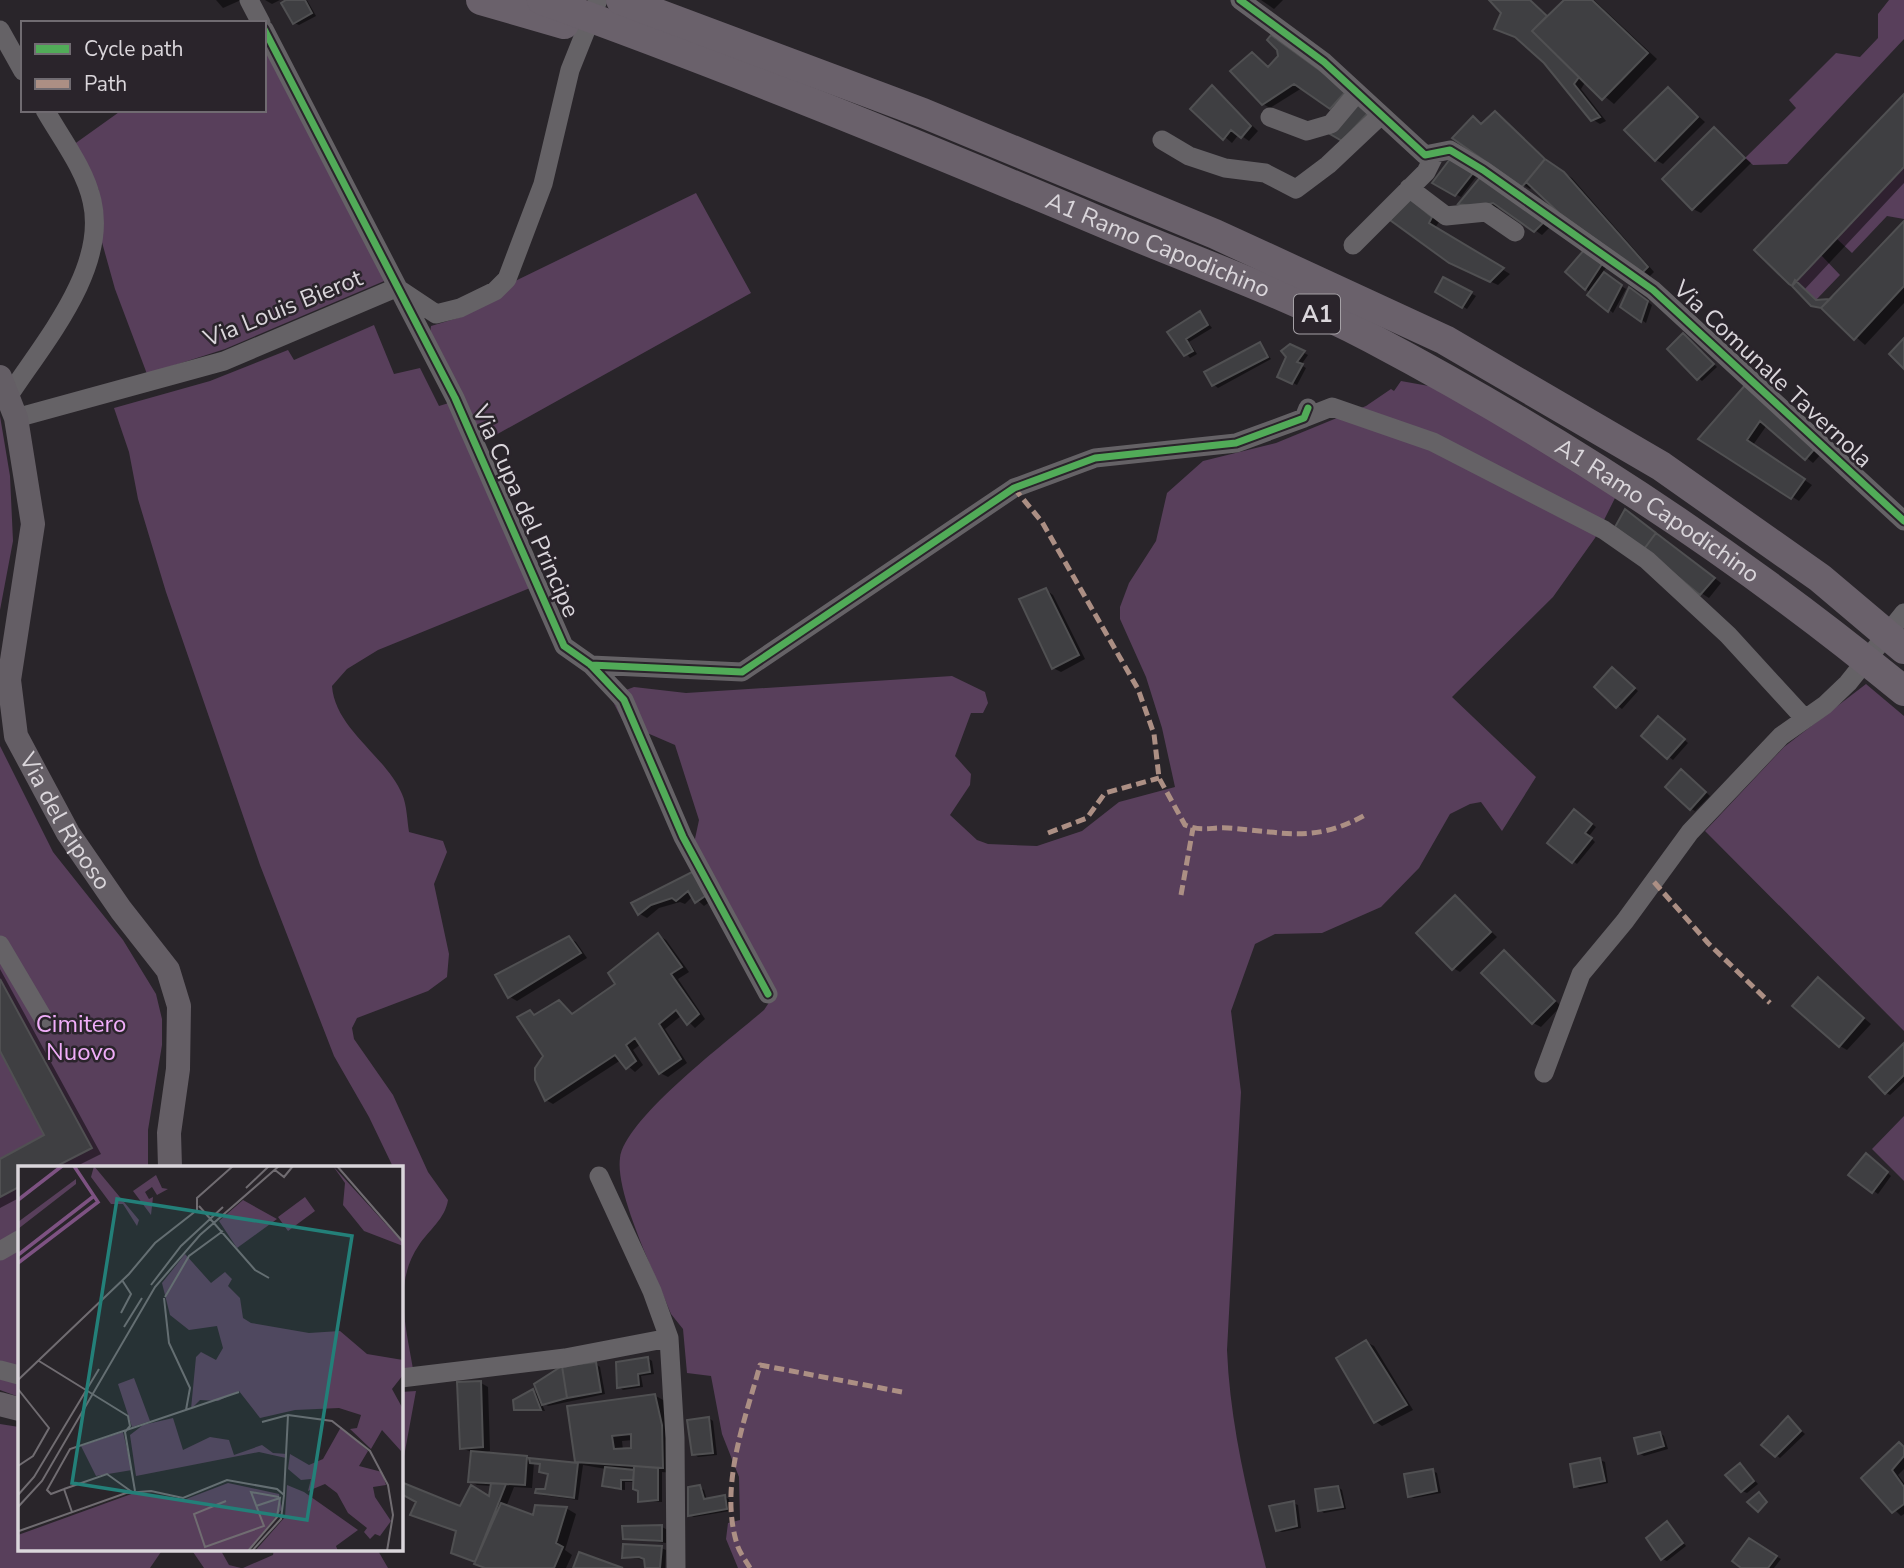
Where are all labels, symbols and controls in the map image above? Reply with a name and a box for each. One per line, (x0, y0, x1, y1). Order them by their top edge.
legend (21, 21, 266, 112)
text: Cycle path (84, 35, 183, 63)
text: Path (84, 70, 127, 98)
street label: A1 Ramo Capodichino (1041, 185, 1275, 305)
street label: Via Louis Bierot (198, 261, 368, 355)
street label: Via Comunale Tavernola (1666, 272, 1880, 475)
road number: A1 (1294, 294, 1340, 334)
street label: Via Cupa del Principe (464, 399, 587, 622)
street label: A1 Ramo Capodichino (1549, 431, 1766, 590)
street label: Via del Riposo (11, 746, 118, 896)
park label: Cimitero Nuovo (36, 1008, 126, 1068)
inset map (18, 1166, 402, 1550)

